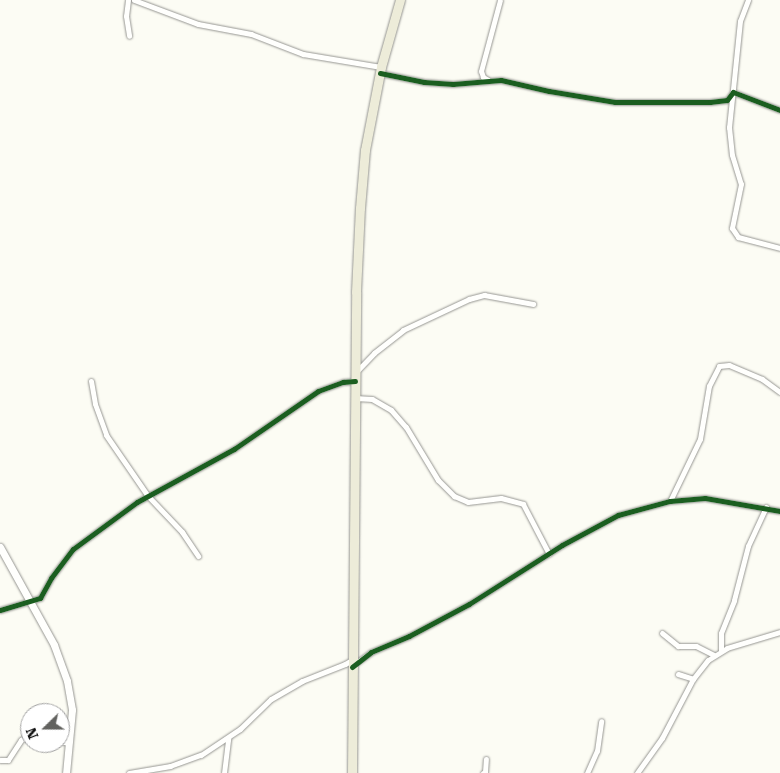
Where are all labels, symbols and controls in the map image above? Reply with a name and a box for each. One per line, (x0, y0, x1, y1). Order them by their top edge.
north arrow (20, 703, 70, 753)
text: N (23, 725, 41, 741)

